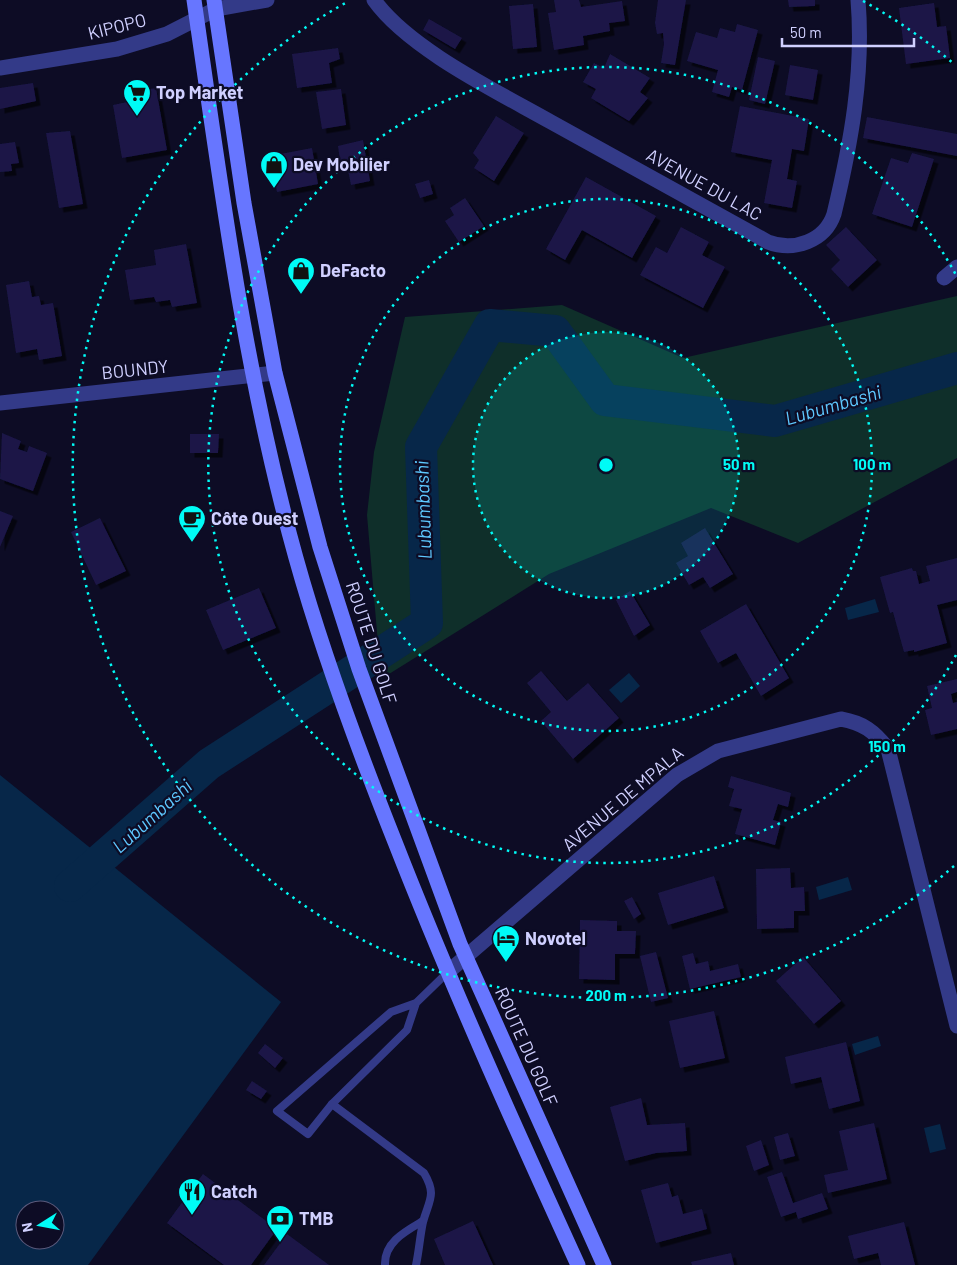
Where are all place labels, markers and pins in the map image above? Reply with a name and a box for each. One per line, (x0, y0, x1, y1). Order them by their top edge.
supermarket icon: Top Market (122, 78, 152, 117)
place label: Top Market (156, 81, 244, 103)
shop icon: Dev Mobilier (259, 150, 289, 189)
place label: Dev Mobilier (293, 153, 390, 175)
shop icon: DeFacto (286, 256, 316, 295)
place label: DeFacto (320, 259, 386, 281)
centre of rings (597, 456, 615, 474)
cafe icon: Côte Ouest (177, 504, 207, 543)
place label: Côte Ouest (211, 507, 298, 529)
hotel icon: Novotel (491, 924, 521, 963)
place label: Novotel (525, 927, 586, 949)
restaurant icon: Catch (177, 1177, 207, 1216)
place label: Catch (211, 1180, 257, 1202)
bank icon: TMB (265, 1204, 295, 1243)
place label: TMB (299, 1207, 334, 1229)

